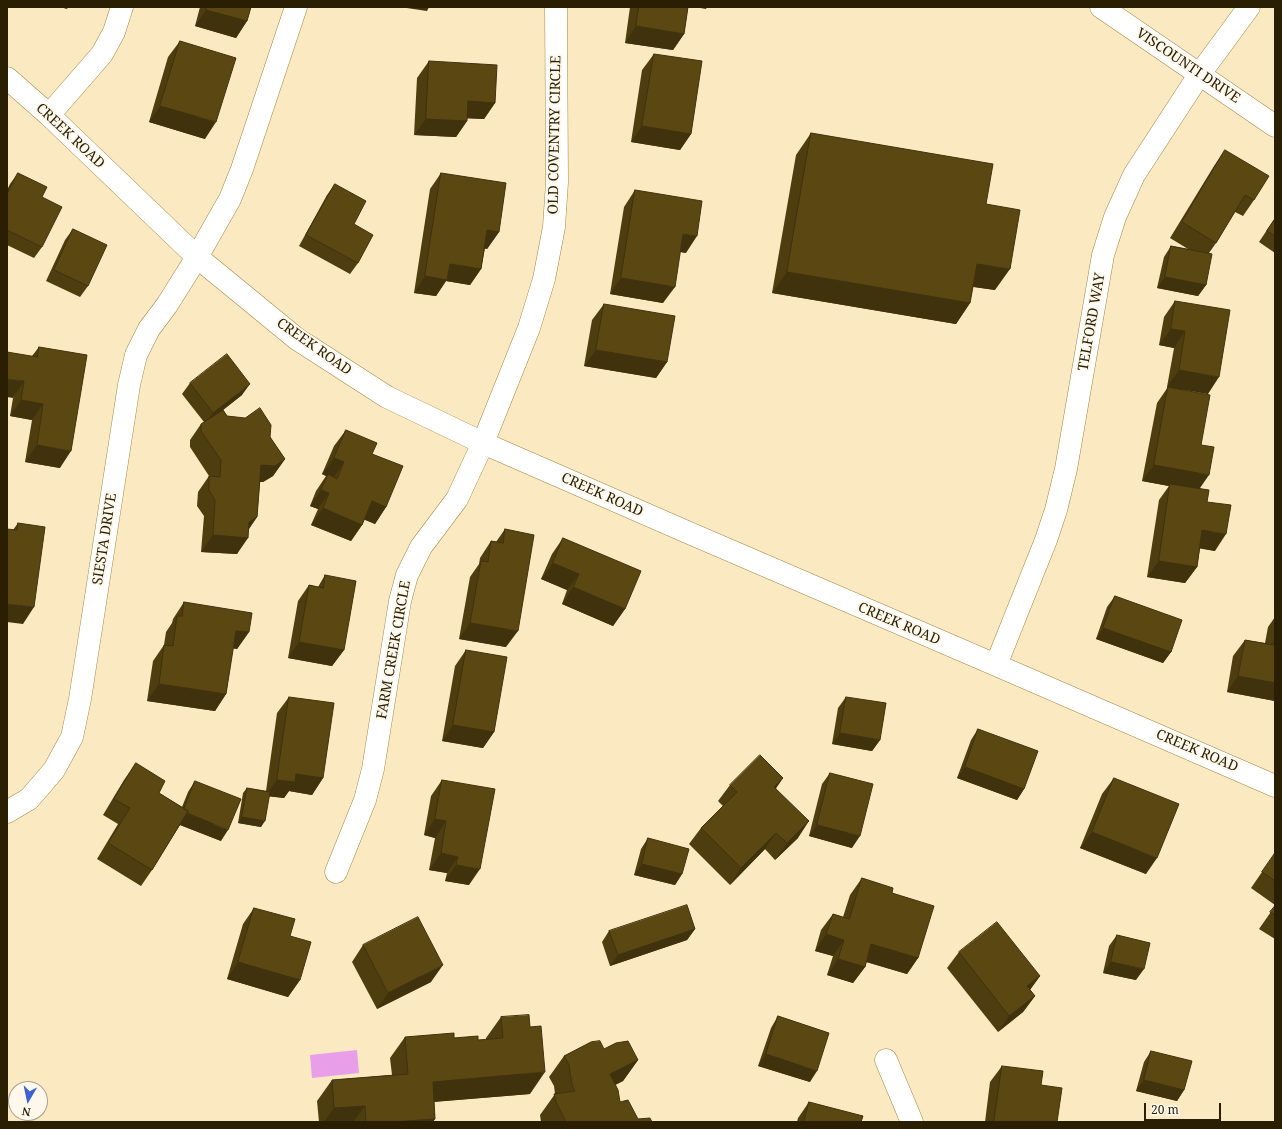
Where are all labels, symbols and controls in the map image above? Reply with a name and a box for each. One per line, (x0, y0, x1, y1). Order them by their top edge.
street label: VISCOUNTI DRIVE (1133, 25, 1243, 107)
street label: OLD COVENTRY CIRCLE (545, 55, 565, 215)
street label: CREEK ROAD (32, 100, 108, 172)
street label: TELFORD WAY (1075, 272, 1109, 372)
street label: CREEK ROAD (273, 315, 355, 379)
street label: CREEK ROAD (559, 469, 645, 521)
street label: SIESTA DRIVE (89, 492, 121, 586)
street label: FARM CREEK CIRCLE (374, 579, 414, 721)
street label: CREEK ROAD (855, 599, 943, 649)
street label: CREEK ROAD (1153, 726, 1241, 776)
north arrow (8, 1081, 48, 1121)
scale bar (1146, 1095, 1223, 1121)
text: 20 m (1151, 1101, 1179, 1118)
text: N (21, 1104, 32, 1120)

